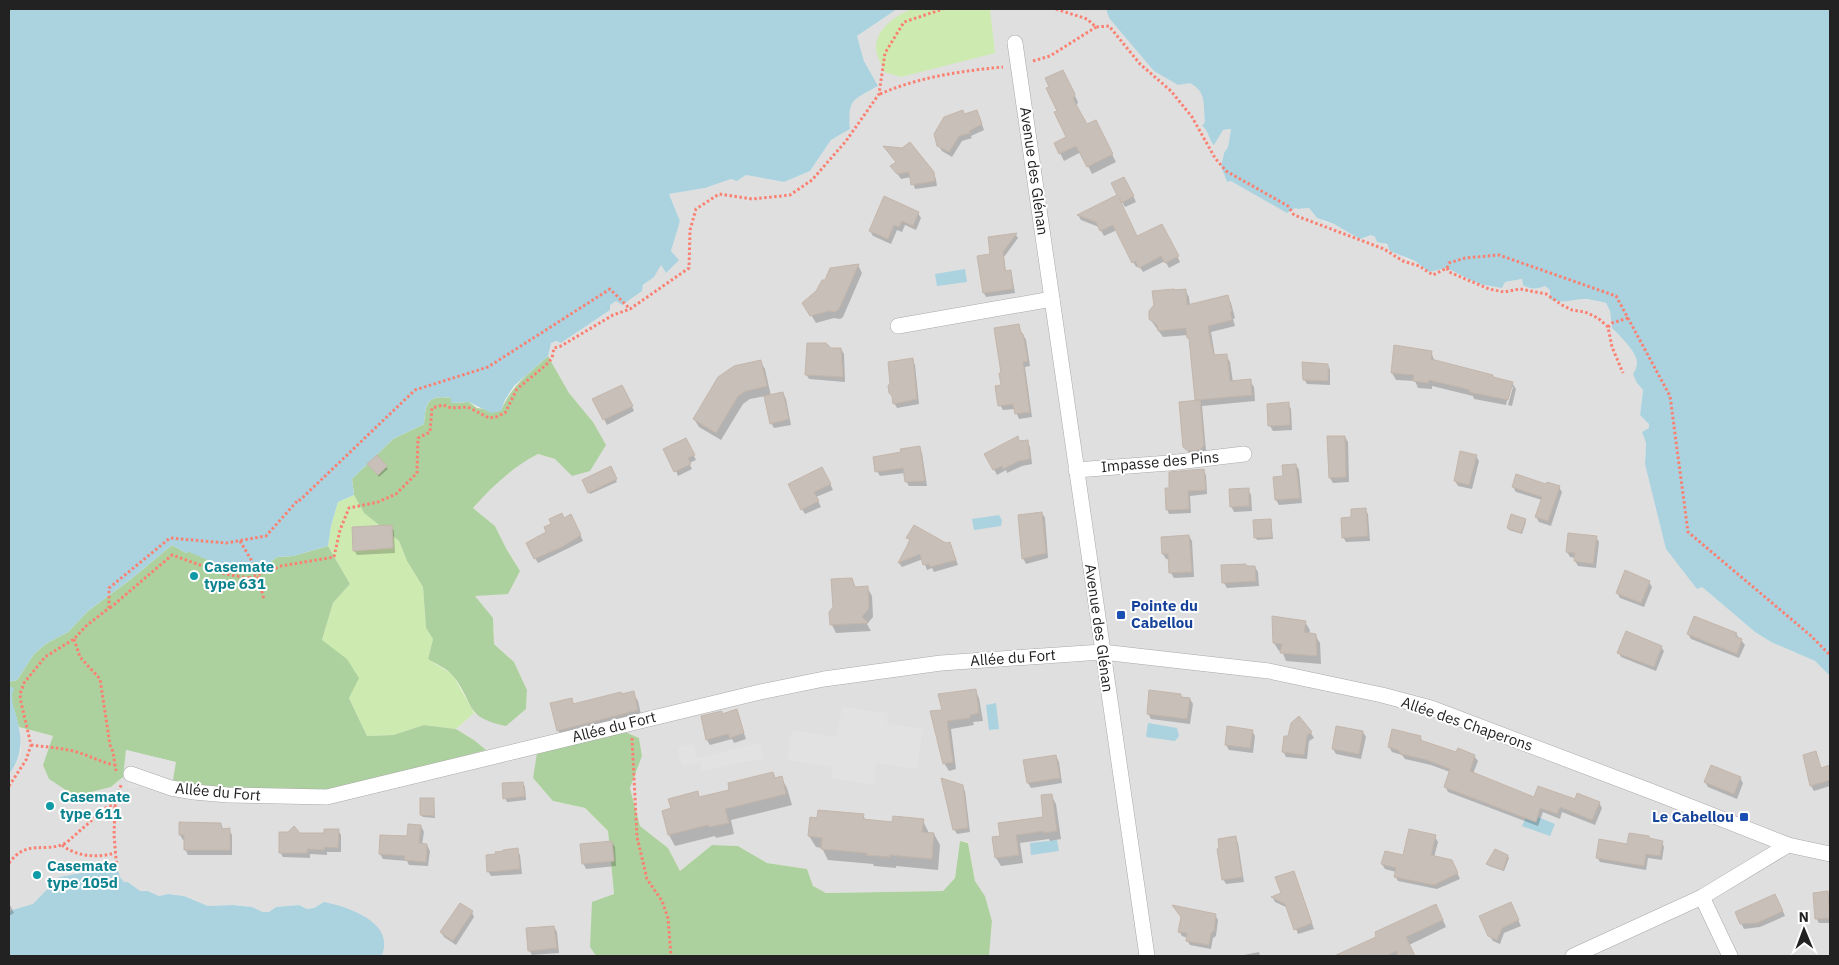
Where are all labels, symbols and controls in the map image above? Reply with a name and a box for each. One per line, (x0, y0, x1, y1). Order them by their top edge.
street label: Avenue des Glénan (1016, 106, 1053, 236)
street label: Impasse des Pins (1100, 447, 1220, 476)
place label: Casemate type 631 (204, 557, 274, 593)
street label: Avenue des Glénan (1081, 563, 1118, 693)
marker: Casemate type 631 (188, 570, 200, 582)
place label: Pointe du Cabellou (1131, 596, 1198, 632)
marker: Pointe du Cabellou (1115, 609, 1127, 621)
street label: Allée du Fort (970, 645, 1056, 670)
street label: Allée des Chaperons (1399, 692, 1535, 755)
street label: Allée du Fort (570, 707, 658, 746)
street label: Allée du Fort (175, 778, 262, 805)
place label: Casemate type 611 (60, 787, 130, 823)
marker: Casemate type 611 (44, 800, 56, 812)
place label: Le Cabellou (1652, 807, 1734, 826)
marker: Le Cabellou (1738, 811, 1750, 823)
place label: Casemate type 105d (47, 856, 118, 892)
marker: Casemate type 105d (31, 869, 43, 881)
north arrow (1779, 905, 1829, 955)
text: N (1799, 908, 1809, 926)

